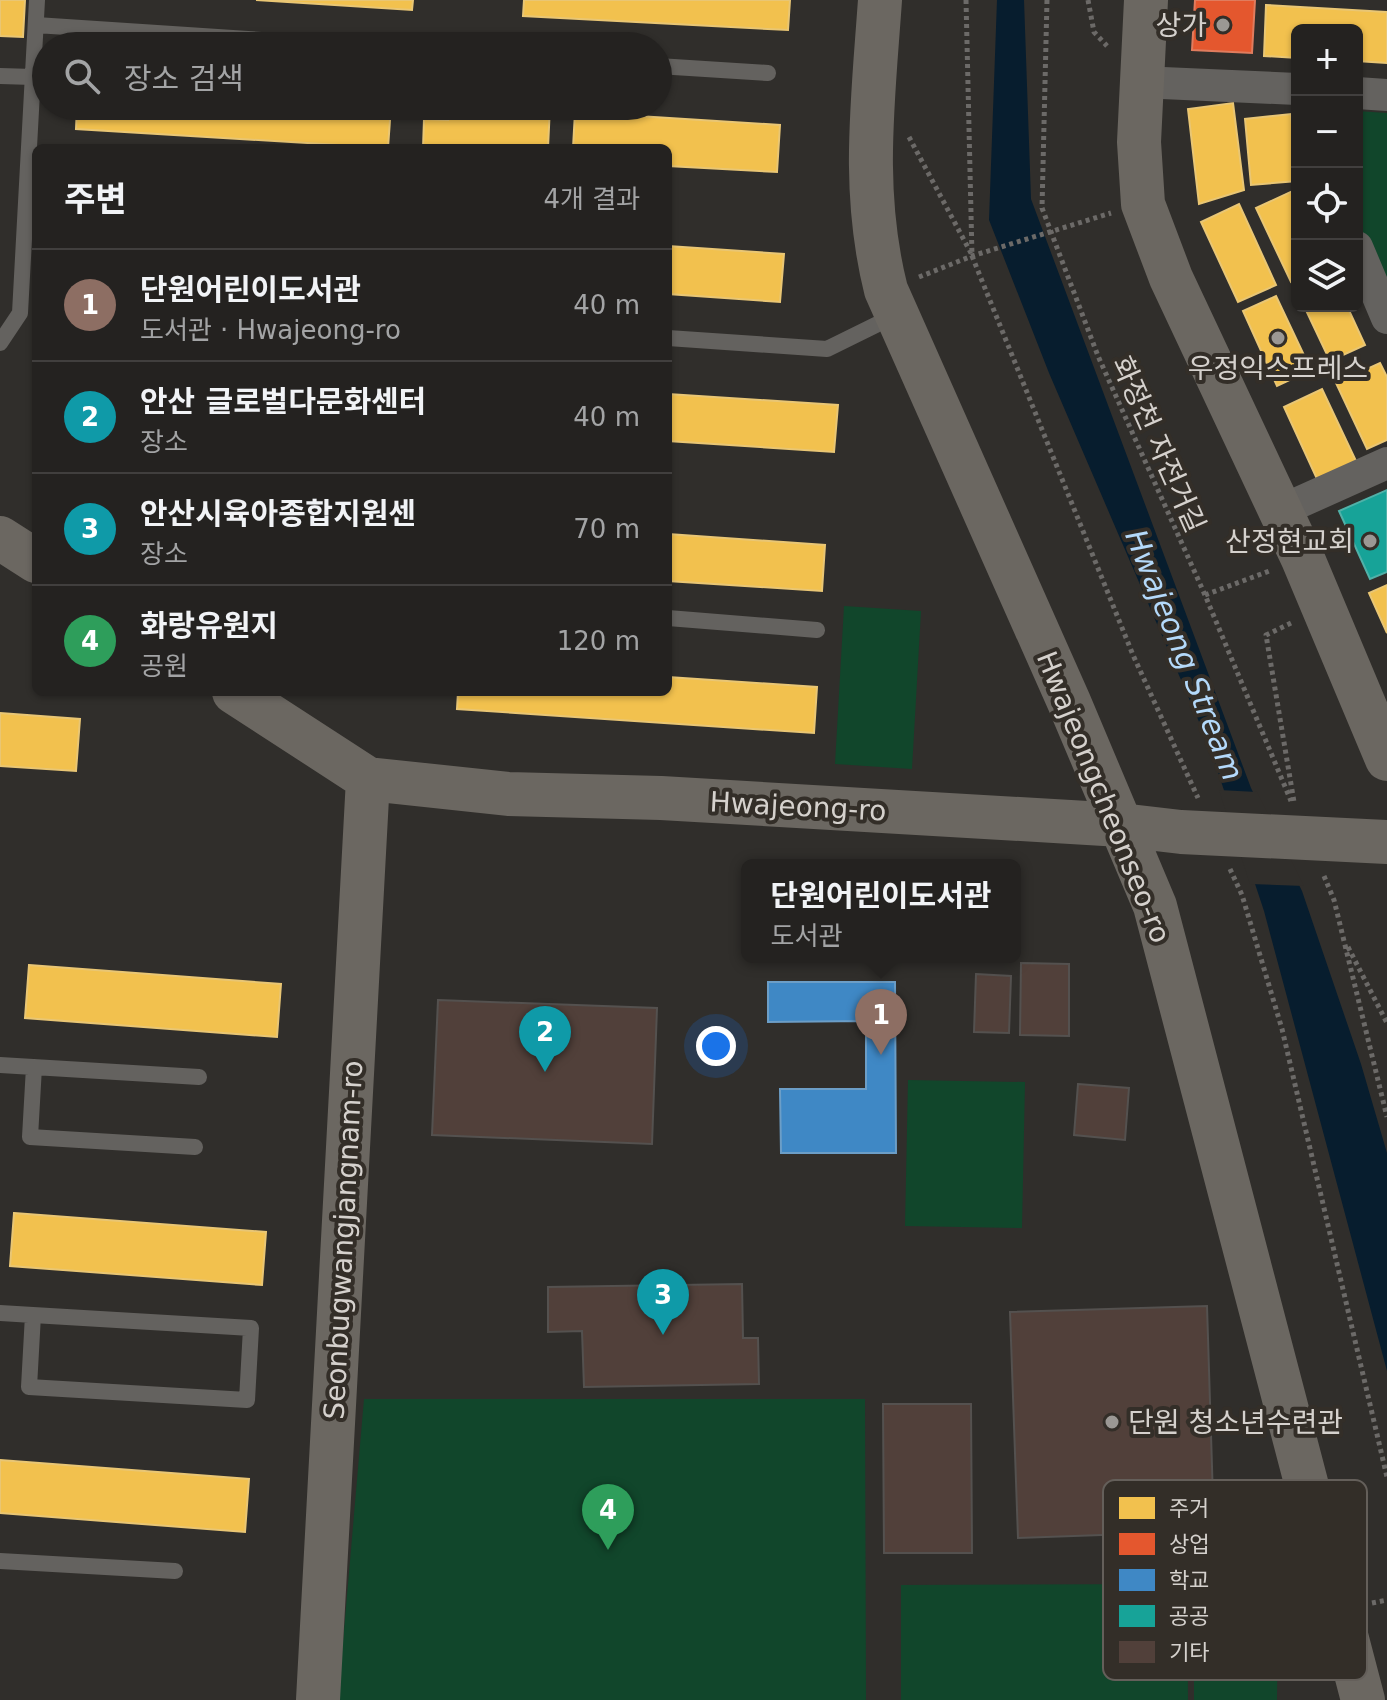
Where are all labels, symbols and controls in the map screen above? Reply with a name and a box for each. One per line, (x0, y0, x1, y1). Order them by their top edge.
place label: 상가 (1155, 9, 1207, 42)
marker: 상가 (1214, 16, 1232, 34)
map controls (1291, 24, 1363, 312)
button: + (1291, 24, 1363, 96)
search box (32, 32, 672, 120)
icon: search (60, 54, 104, 98)
text: 장소 검색 (124, 61, 244, 96)
button: − (1291, 96, 1363, 168)
button: locate (1291, 168, 1363, 240)
text: 주변 (64, 179, 127, 219)
text: 4개 결과 (543, 184, 640, 214)
button: layers (1291, 240, 1363, 312)
text: 단원어린이도서관 (140, 272, 361, 307)
text: 1 (81, 290, 99, 320)
text: 40 m (573, 290, 640, 320)
text: 도서관 · Hwajeong-ro (140, 315, 401, 345)
marker: 우정익스프레스 (1269, 329, 1287, 347)
street label: 화정천 자전거길 (1105, 351, 1212, 537)
place label: 우정익스프레스 (1188, 352, 1368, 385)
text: 안산 글로벌다문화센터 (140, 384, 426, 419)
text: 2 (81, 402, 99, 432)
text: 40 m (573, 402, 640, 432)
text: 장소 (140, 427, 188, 457)
text: 안산시육아종합지원센 (140, 496, 416, 531)
text: 3 (81, 514, 99, 544)
text: 70 m (573, 514, 640, 544)
water label: Hwajeong Stream (1118, 524, 1251, 785)
place label: 산정현교회 (1225, 525, 1354, 558)
marker: 산정현교회 (1361, 532, 1379, 550)
text: 장소 (140, 539, 188, 569)
text: 화랑유원지 (140, 608, 278, 643)
text: 4 (81, 626, 99, 656)
text: 120 m (557, 626, 640, 656)
street label: Hwajeongcheonseo-ro (1030, 647, 1177, 948)
text: 공원 (140, 651, 188, 681)
street label: Hwajeong-ro (709, 785, 887, 828)
popup (741, 859, 1021, 963)
text: 단원어린이도서관 (771, 878, 991, 913)
text: 도서관 (771, 921, 842, 951)
pin: 1 (855, 989, 907, 1055)
pin: 2 (519, 1006, 571, 1072)
your location (696, 1026, 736, 1066)
street label: Seonbugwangjangnam-ro (318, 1060, 369, 1420)
pin: 3 (637, 1269, 689, 1335)
place label: 단원 청소년수련관 (1128, 1406, 1343, 1439)
marker: 단원 청소년수련관 (1103, 1413, 1121, 1431)
legend (1103, 1480, 1367, 1680)
pin: 4 (582, 1484, 634, 1550)
text: 주거 (1169, 1496, 1209, 1521)
text: 상업 (1169, 1532, 1209, 1557)
text: 학교 (1169, 1568, 1209, 1593)
text: 공공 (1169, 1604, 1209, 1629)
text: 기타 (1169, 1640, 1209, 1665)

